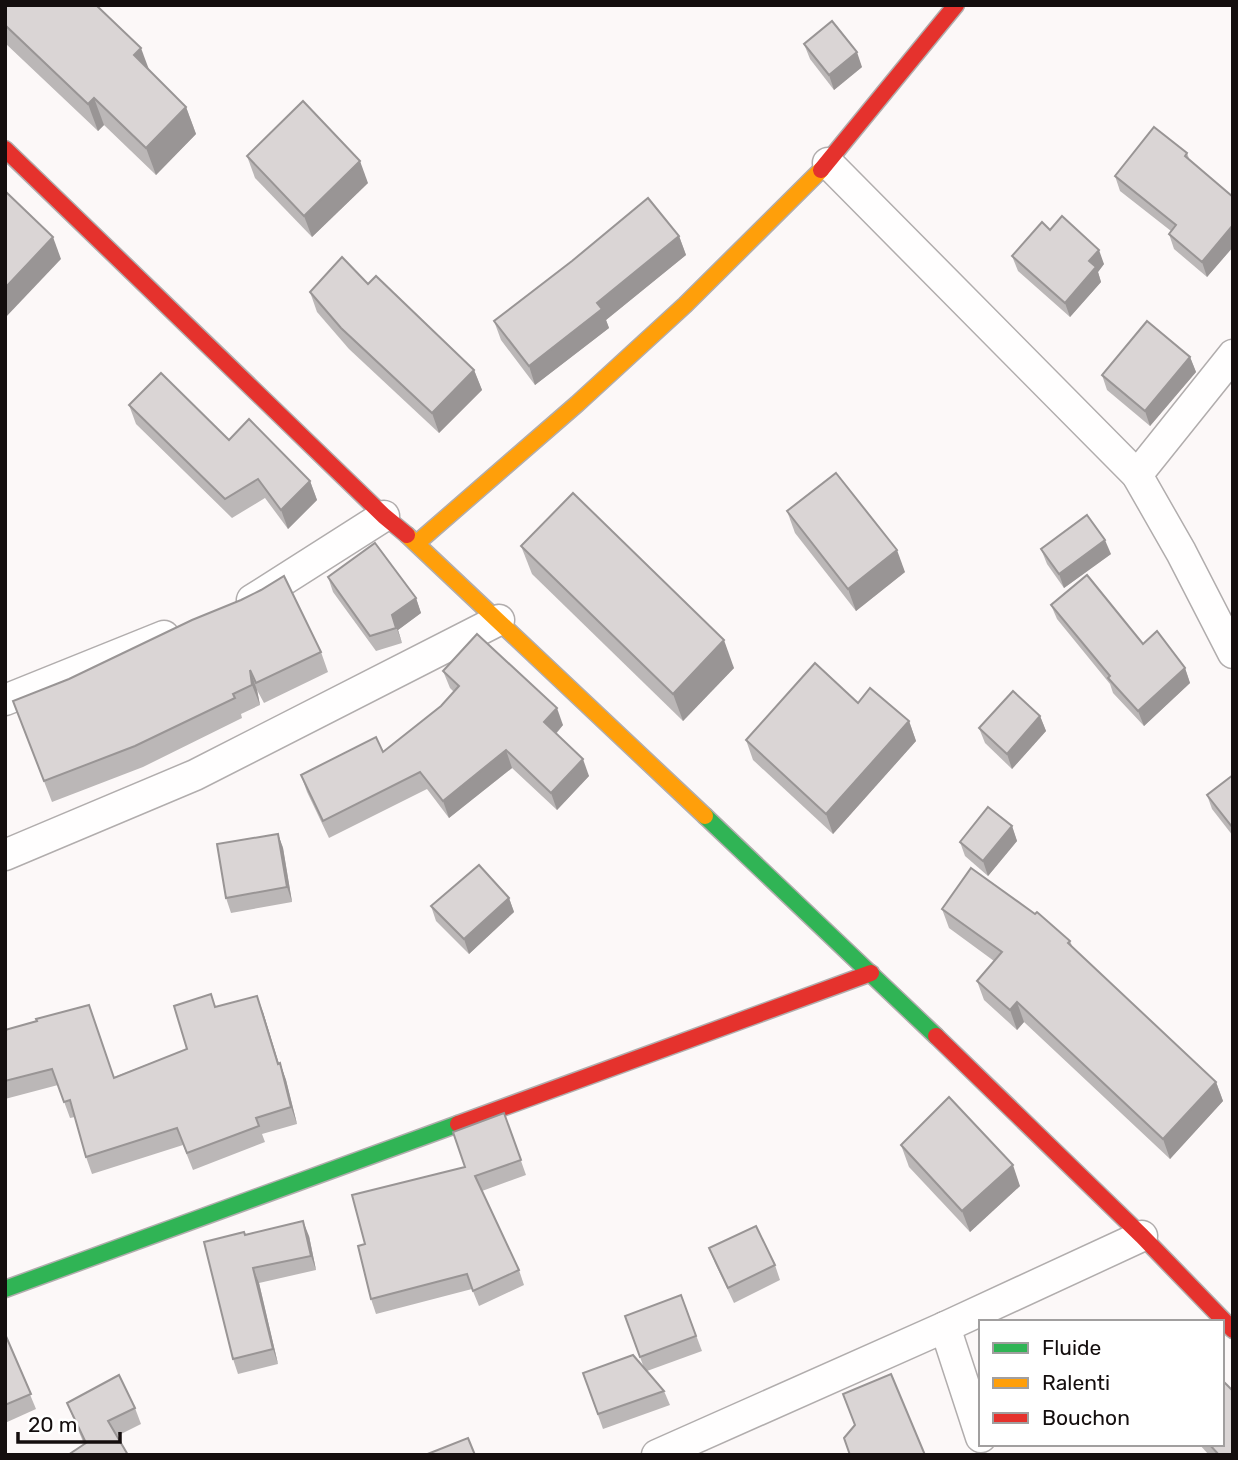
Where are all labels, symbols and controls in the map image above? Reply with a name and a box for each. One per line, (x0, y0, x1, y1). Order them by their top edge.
legend (979, 1320, 1224, 1446)
text: Fluide (1042, 1335, 1101, 1360)
text: Ralenti (1042, 1370, 1110, 1395)
scale bar (18, 1400, 119, 1444)
text: Bouchon (1042, 1405, 1130, 1430)
text: 20 m (28, 1412, 77, 1437)

